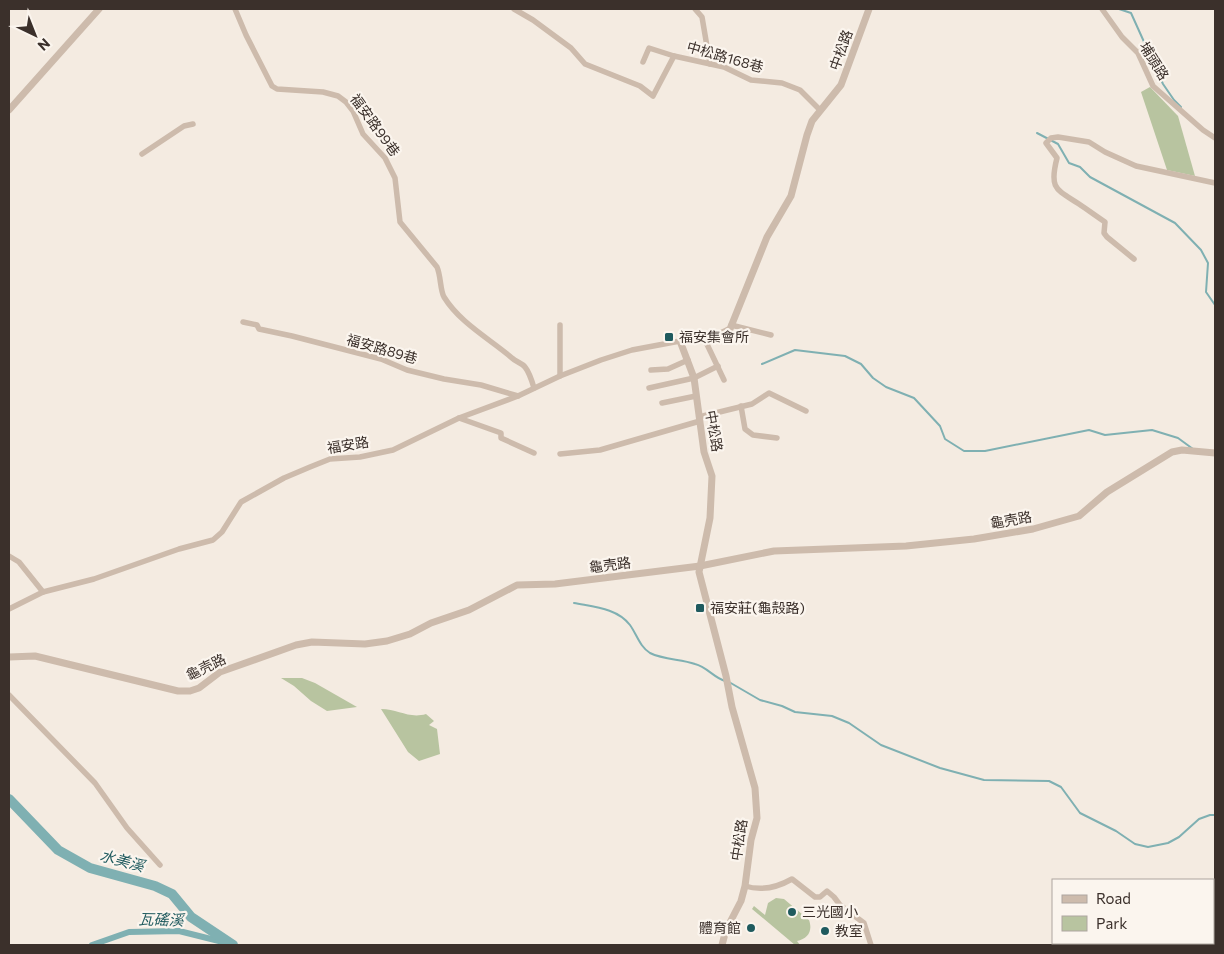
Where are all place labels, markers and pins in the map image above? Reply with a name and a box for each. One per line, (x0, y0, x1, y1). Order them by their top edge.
place label: 福安集會所 (679, 328, 749, 345)
marker: 福安集會所 (663, 331, 675, 343)
place label: 福安莊(龜殼路) (710, 599, 805, 616)
marker: 福安莊(龜殼路) (694, 602, 706, 614)
place label: 三光國小 (802, 903, 858, 920)
marker: 三光國小 (786, 906, 798, 918)
place label: 體育館 (699, 919, 741, 936)
marker: 體育館 (745, 922, 757, 934)
place label: 教室 (835, 922, 863, 939)
marker: 教室 (819, 925, 831, 937)

